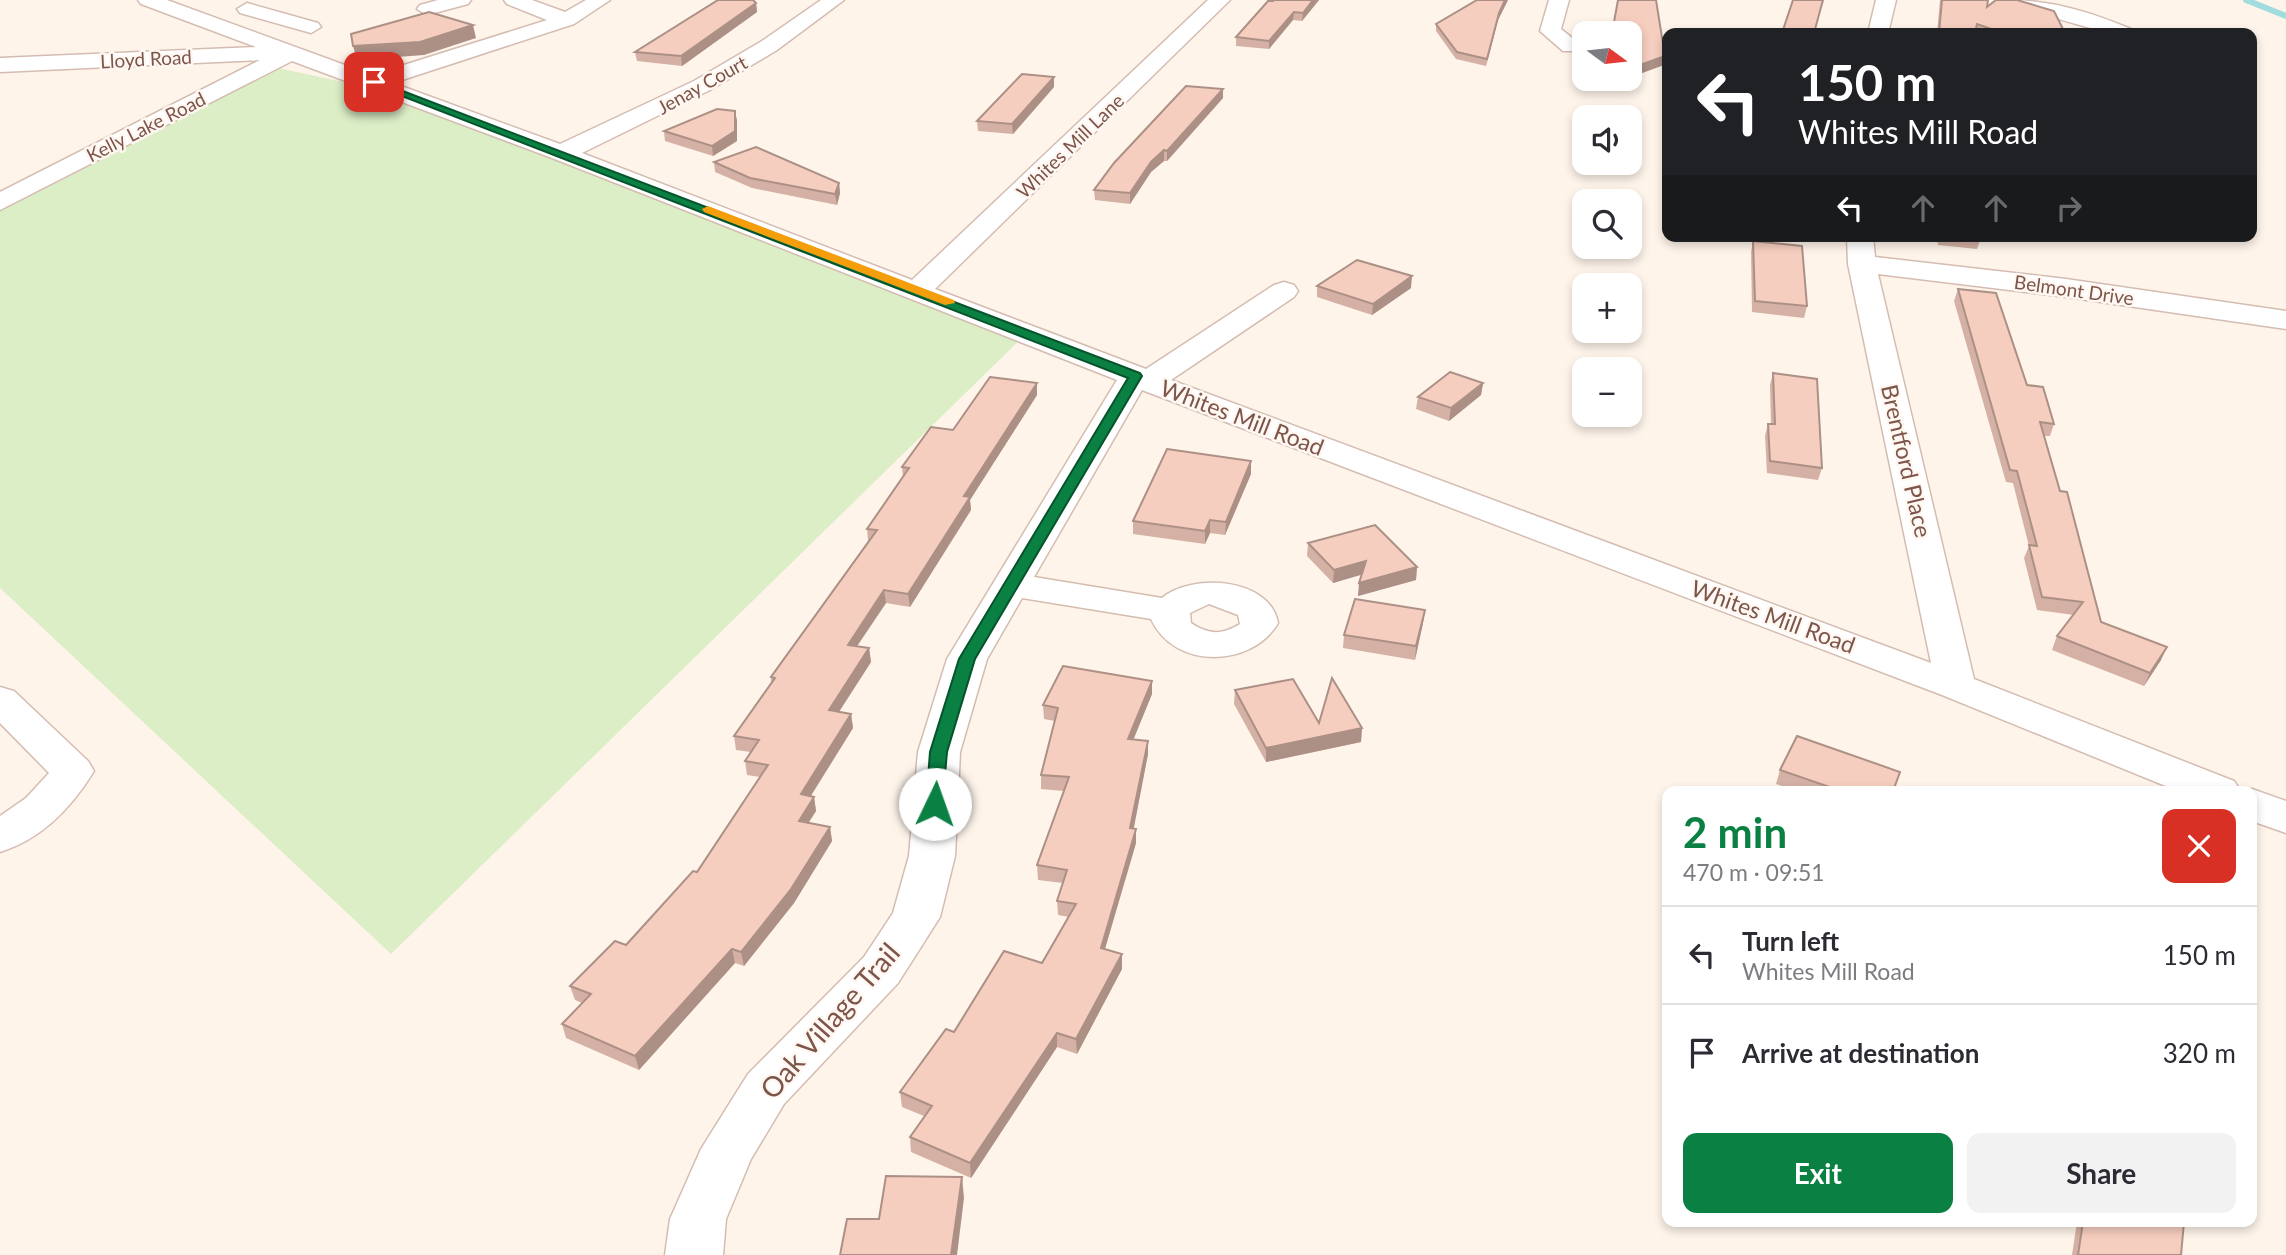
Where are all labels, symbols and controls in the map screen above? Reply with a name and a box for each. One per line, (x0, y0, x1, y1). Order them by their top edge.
north arrow (1572, 21, 1642, 91)
map controls (1572, 21, 1642, 427)
street label: Lloyd Road (99, 45, 192, 72)
street label: Jenay Court (653, 50, 751, 119)
pin (344, 52, 404, 112)
text: 150 m (1798, 53, 1936, 111)
icon: left (1683, 56, 1774, 147)
icon: arrive (355, 63, 393, 101)
street label: Kelly Lake Road (82, 87, 209, 166)
street label: Whites Mill Lane (1011, 89, 1128, 203)
button: sound (1572, 105, 1642, 175)
text: Whites Mill Road (1798, 112, 2038, 151)
button: search (1572, 189, 1642, 259)
icon: left (1831, 189, 1869, 227)
icon: ahead (1904, 189, 1942, 227)
icon: ahead (1977, 189, 2015, 227)
icon: right (2050, 189, 2088, 227)
street label: Belmont Drive (2013, 270, 2135, 309)
button: + (1572, 273, 1642, 343)
button: − (1572, 357, 1642, 427)
street label: Whites Mill Road (1157, 373, 1328, 461)
street label: Brentford Place (1876, 382, 1938, 540)
street label: Whites Mill Road (1687, 573, 1859, 659)
position arrow (898, 767, 972, 841)
text: 2 min (1683, 807, 1787, 857)
button: close (2162, 809, 2236, 883)
text: 470 m · 09:51 (1683, 858, 1825, 886)
text: Turn left (1742, 925, 1839, 957)
street label: Oak Village Trail (752, 936, 906, 1105)
icon: left (1683, 936, 1721, 974)
text: 150 m (2163, 939, 2236, 971)
text: Whites Mill Road (1742, 957, 1915, 985)
icon: arrive (1683, 1034, 1721, 1072)
text: Arrive at destination (1742, 1037, 1979, 1069)
text: 320 m (2163, 1037, 2236, 1069)
button: Exit (1683, 1133, 1953, 1213)
button: Share (1967, 1133, 2236, 1213)

